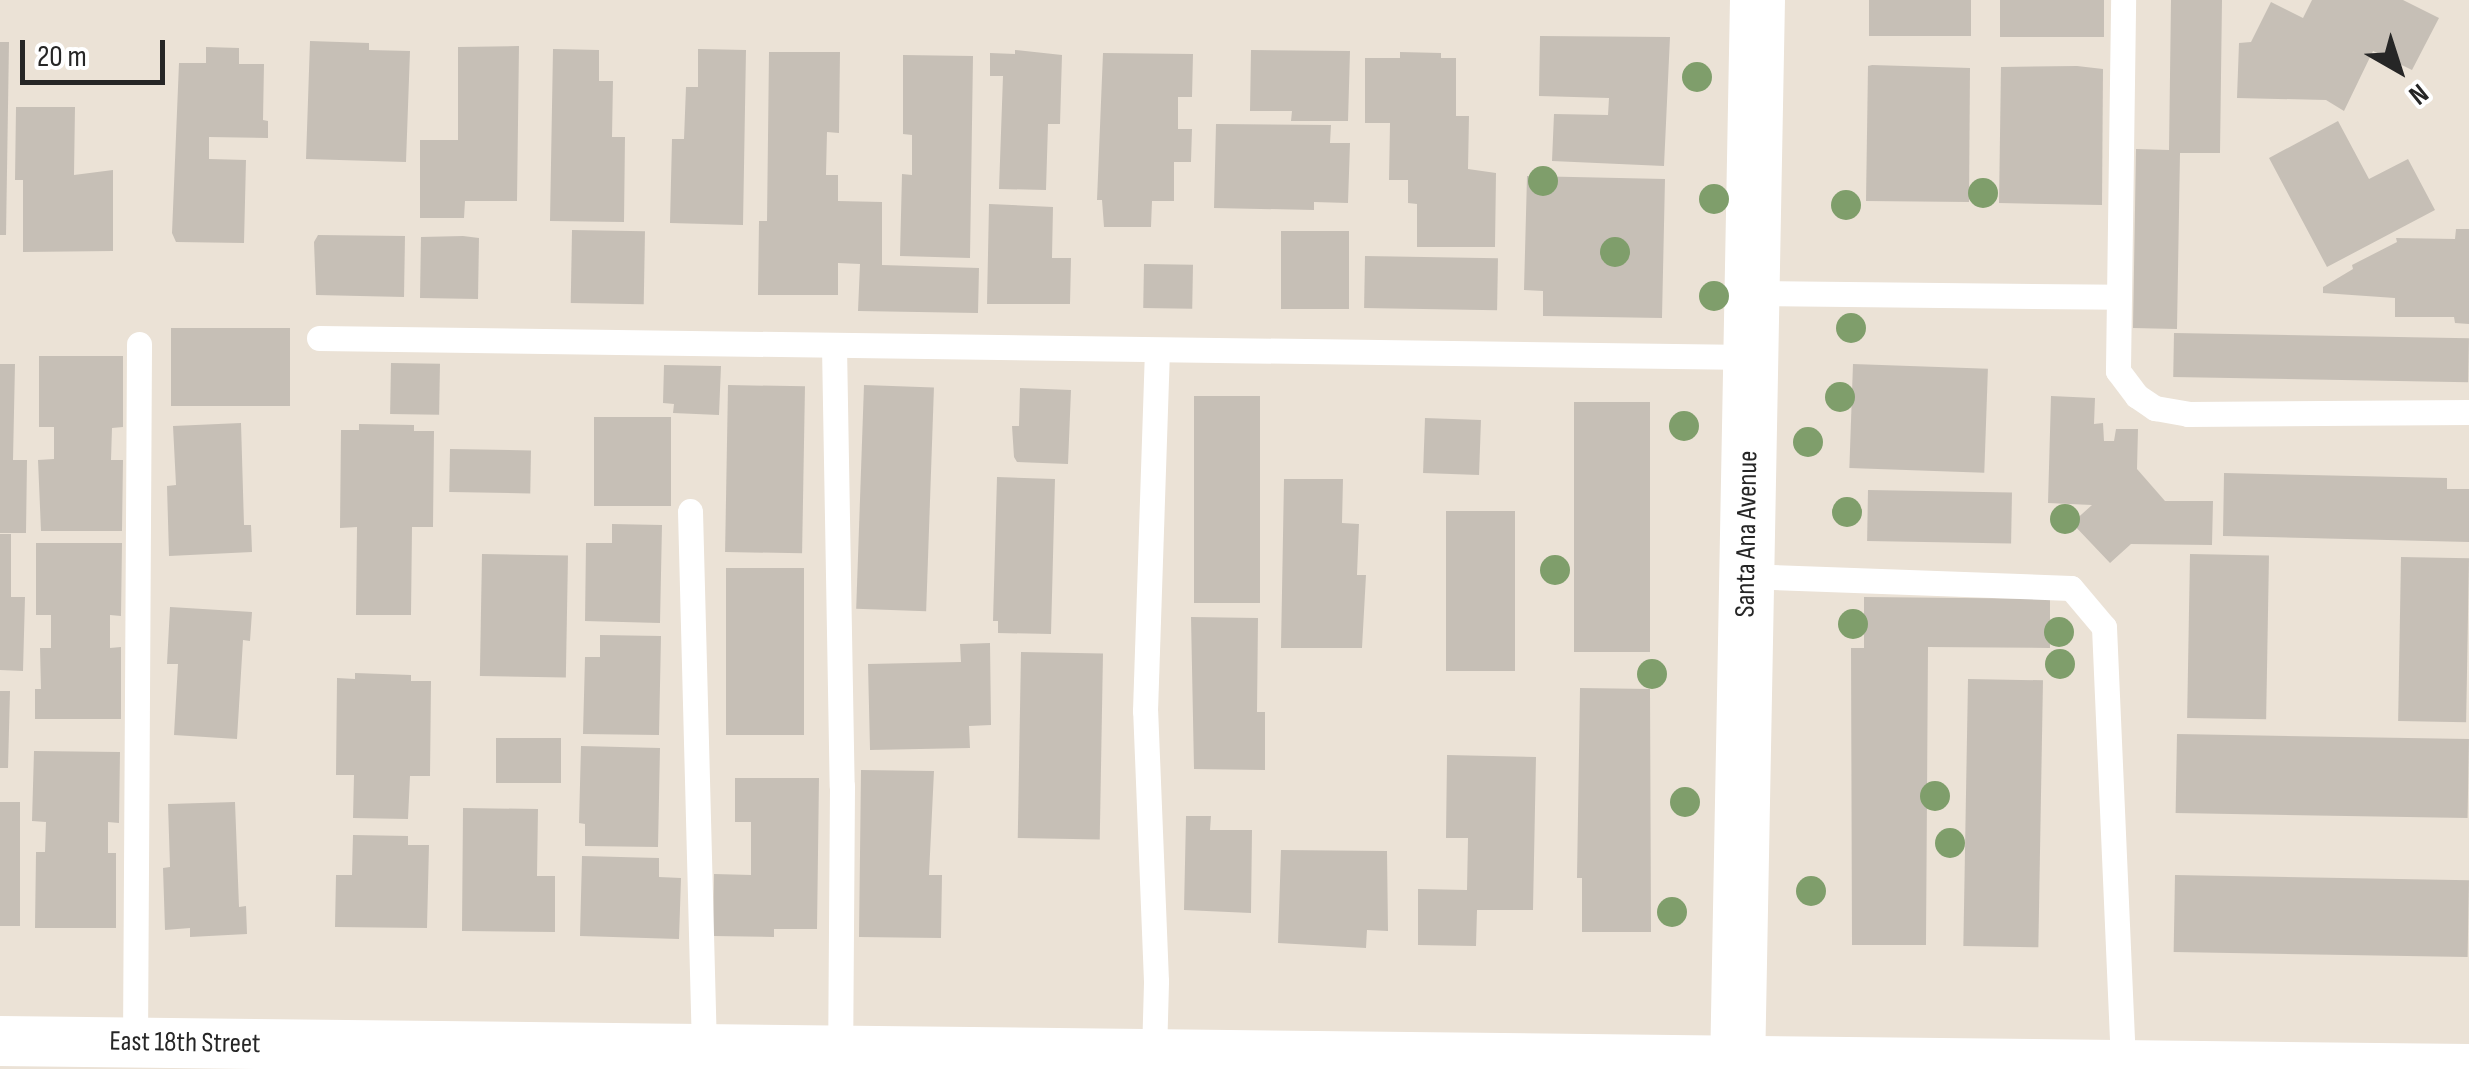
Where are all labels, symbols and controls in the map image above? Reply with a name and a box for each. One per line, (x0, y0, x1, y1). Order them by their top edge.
scale bar (25, 20, 170, 82)
north arrow (2349, 20, 2449, 120)
text: 20 m (37, 39, 87, 75)
text: N (2402, 76, 2434, 111)
street label: Santa Ana Avenue (1729, 450, 1765, 618)
street label: East 18th Street (109, 1025, 261, 1061)

